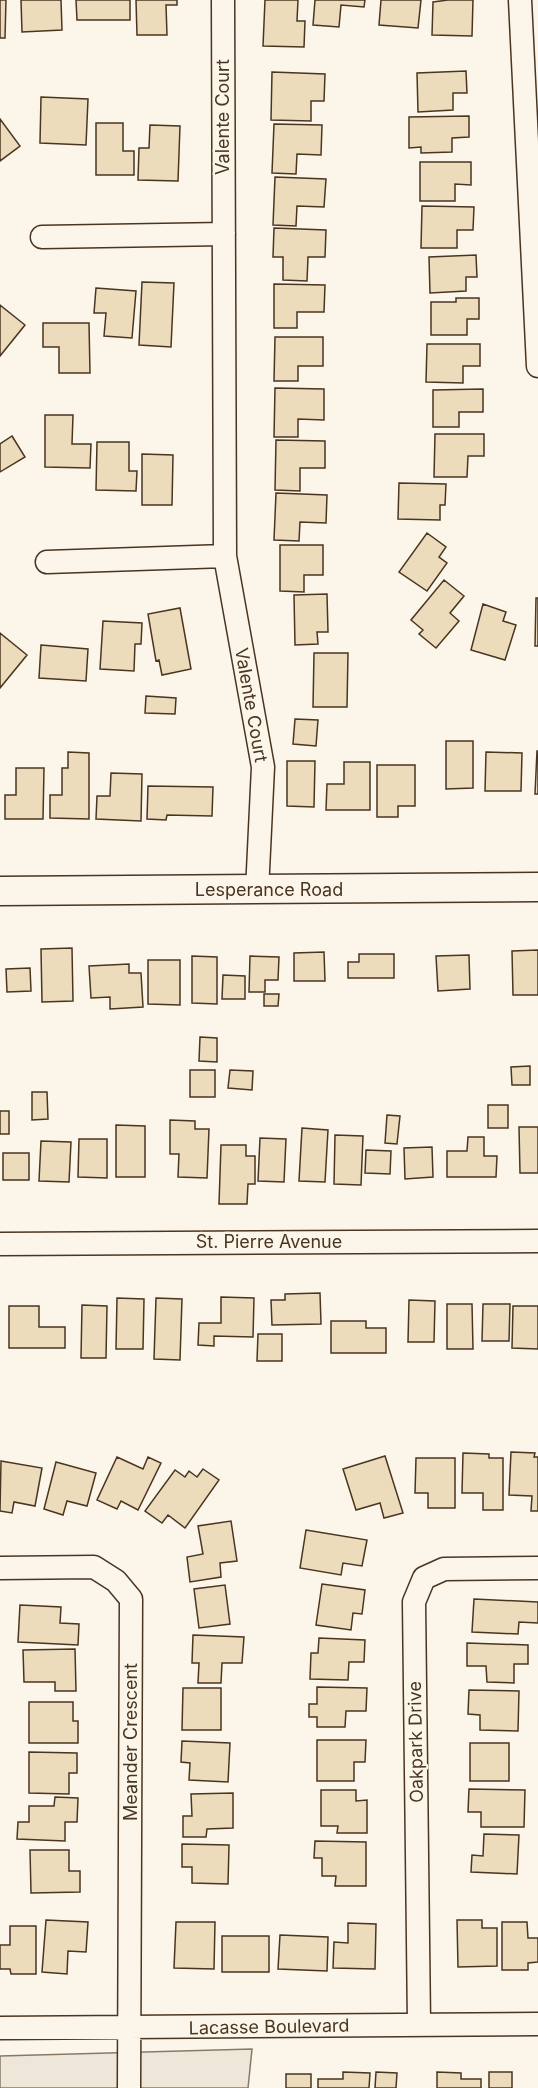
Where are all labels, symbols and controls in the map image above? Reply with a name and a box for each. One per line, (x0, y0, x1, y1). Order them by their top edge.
street label: Valente Court (212, 59, 233, 175)
street label: Valente Court (231, 646, 272, 764)
street label: Lesperance Road (195, 879, 343, 900)
street label: St. Pierre Avenue (196, 1231, 342, 1252)
street label: Meander Crescent (120, 1663, 141, 1821)
street label: Oakpark Drive (404, 1681, 427, 1803)
street label: Lacasse Boulevard (188, 2015, 350, 2038)

